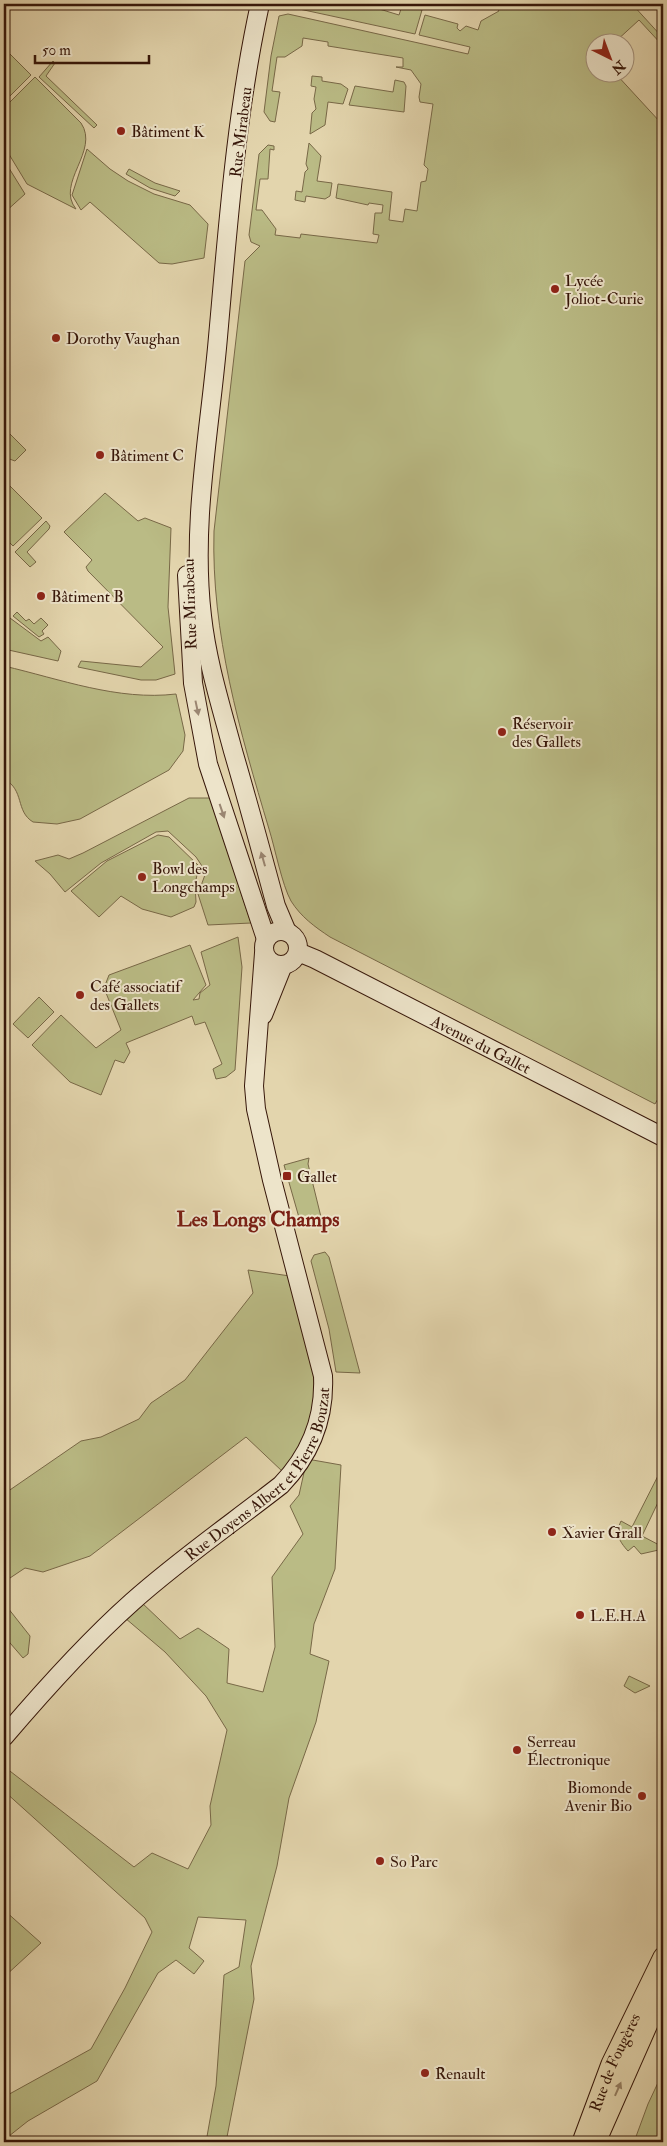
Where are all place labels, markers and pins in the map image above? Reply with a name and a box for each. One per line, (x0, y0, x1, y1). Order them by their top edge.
place label: Bâtiment K (131, 122, 205, 142)
marker: Bâtiment K (115, 125, 127, 137)
place label: Lycée Joliot-Curie (564, 271, 644, 310)
marker: Lycée Joliot-Curie (549, 283, 561, 295)
place label: Dorothy Vaughan (66, 329, 180, 349)
marker: Dorothy Vaughan (50, 332, 62, 344)
place label: Bâtiment C (110, 446, 184, 466)
marker: Bâtiment C (94, 449, 106, 461)
place label: Bâtiment B (51, 587, 124, 607)
marker: Bâtiment B (35, 590, 47, 602)
place label: Réservoir des Gallets (512, 714, 581, 752)
marker: Réservoir des Gallets (496, 726, 508, 738)
place label: Bowl des Longchamps (152, 859, 235, 898)
marker: Bowl des Longchamps (136, 871, 148, 883)
place label: Café associatif des Gallets (90, 977, 183, 1015)
marker: Café associatif des Gallets (74, 989, 86, 1001)
place label: Gallet (297, 1167, 337, 1187)
marker: Gallet (281, 1170, 293, 1182)
place label: Xavier Grall (562, 1523, 642, 1543)
marker: Xavier Grall (546, 1526, 558, 1538)
place label: L.E.H.A (590, 1606, 646, 1626)
marker: L.E.H.A (574, 1609, 586, 1621)
place label: Serreau Électronique (527, 1732, 611, 1770)
marker: Serreau Électronique (511, 1744, 523, 1756)
place label: Biomonde Avenir Bio (564, 1778, 632, 1816)
marker: Biomonde Avenir Bio (636, 1790, 648, 1802)
place label: So Parc (390, 1852, 438, 1872)
marker: So Parc (374, 1855, 386, 1867)
place label: Renault (435, 2064, 485, 2084)
marker: Renault (419, 2067, 431, 2079)

